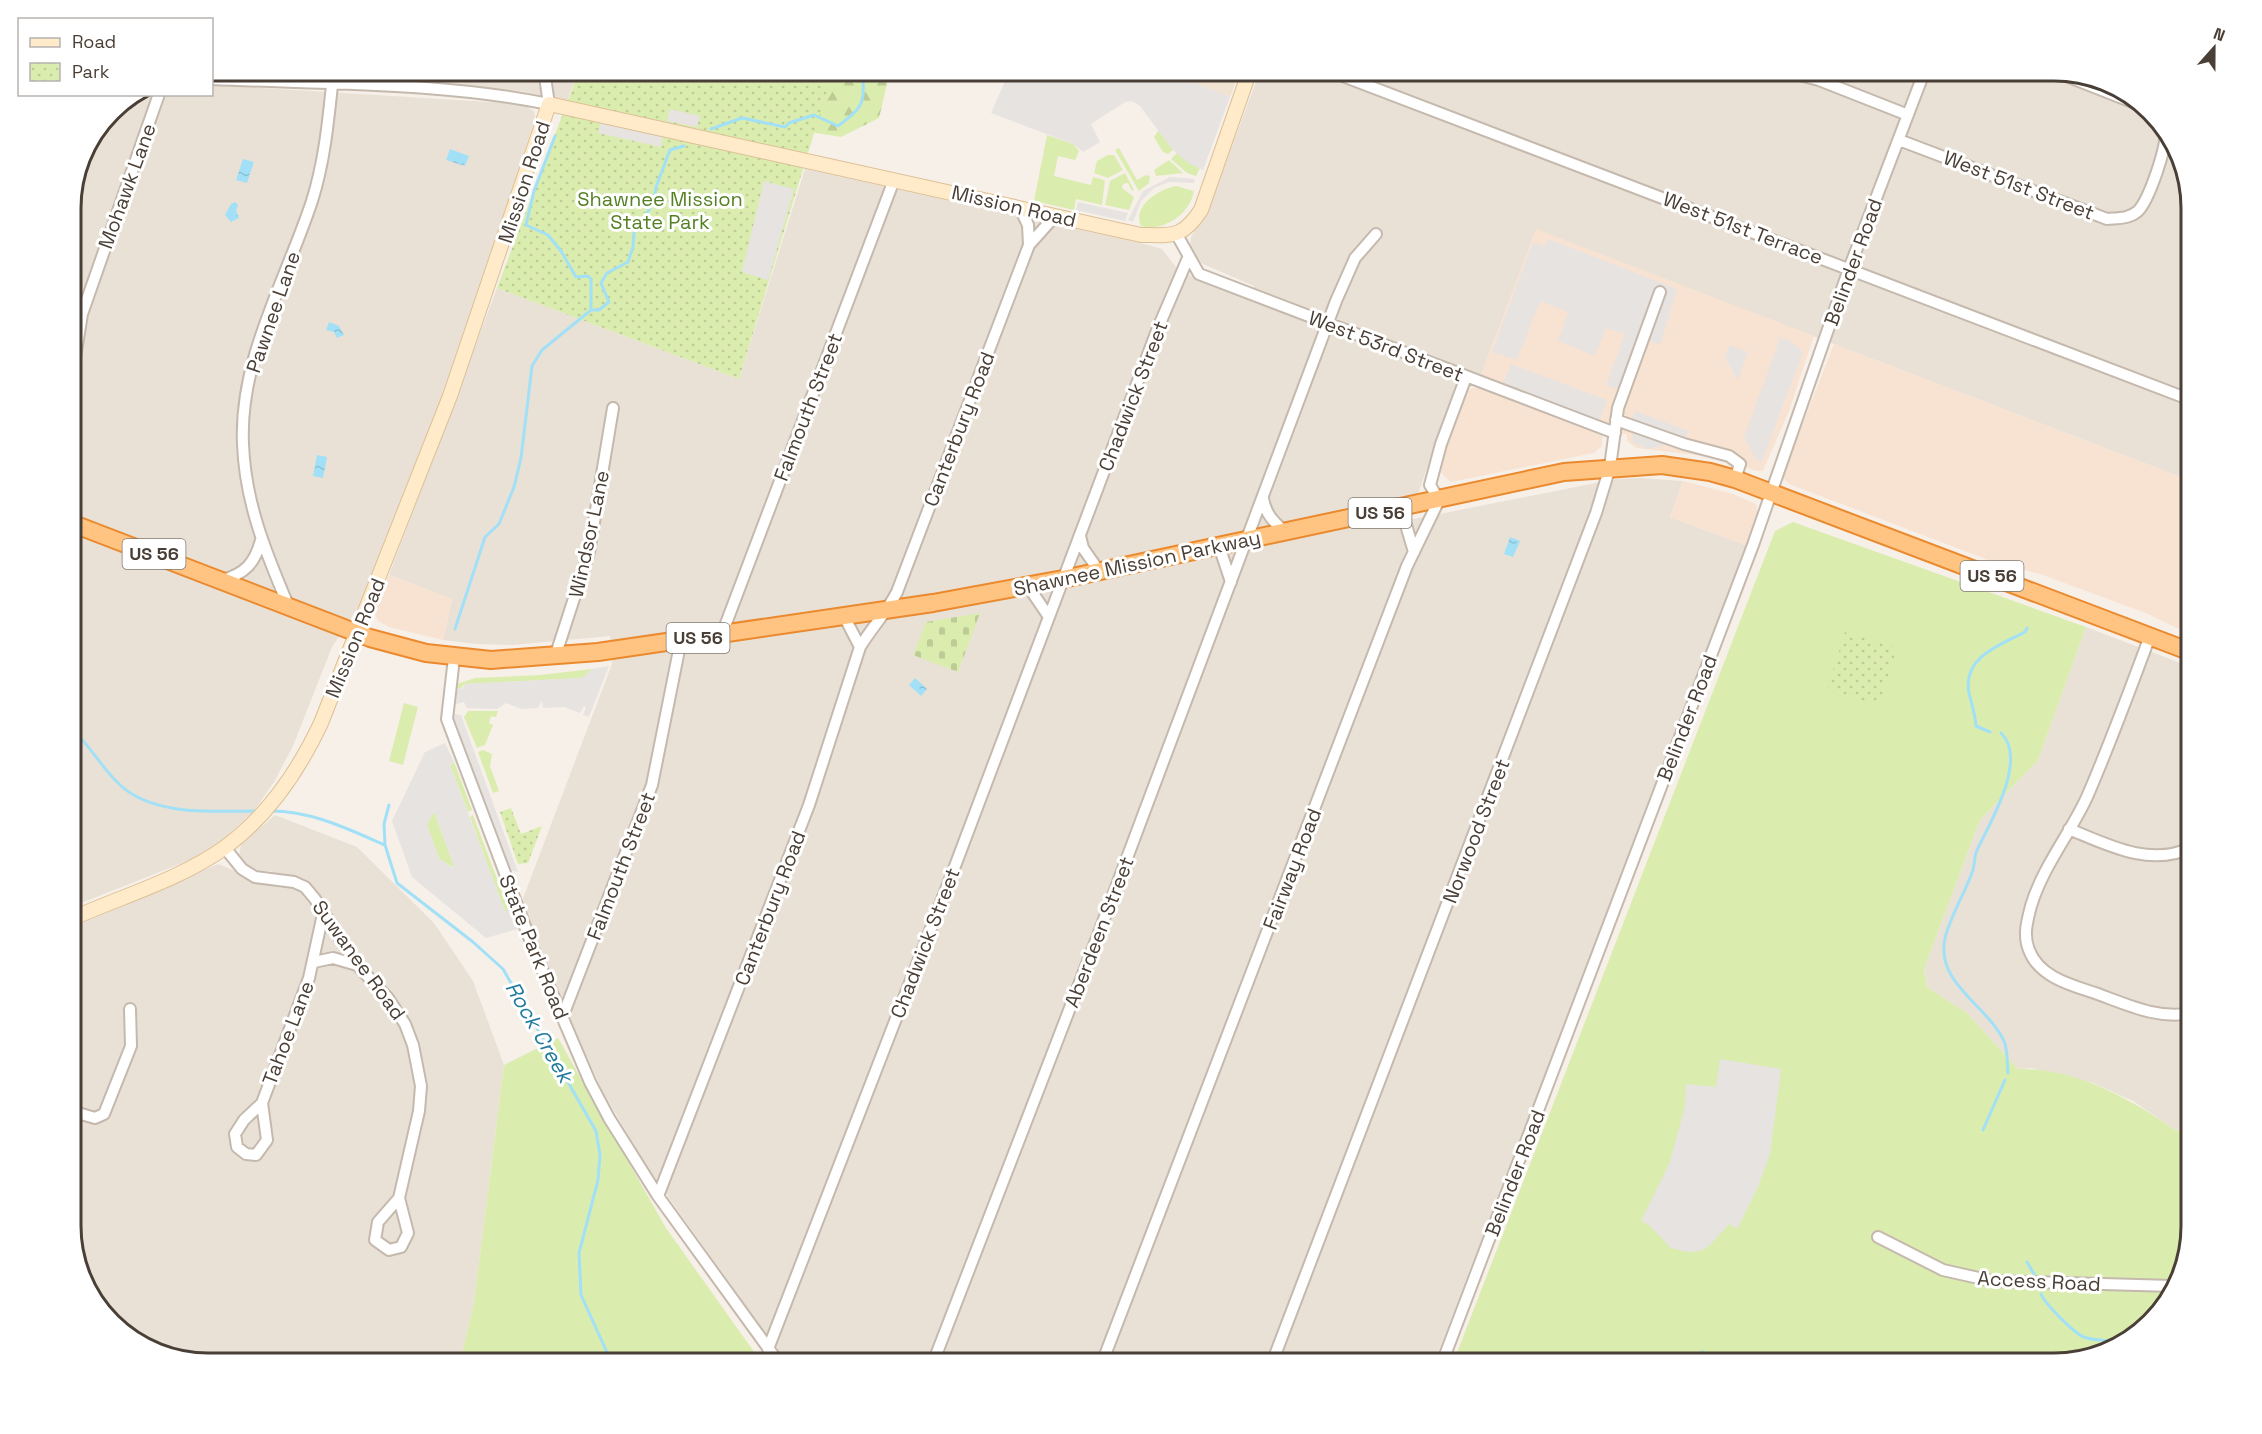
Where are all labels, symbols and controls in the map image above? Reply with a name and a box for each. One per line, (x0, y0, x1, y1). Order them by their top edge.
legend (18, 18, 213, 96)
north arrow (2184, 18, 2244, 78)
text: N (2210, 23, 2228, 46)
text: Road (72, 30, 116, 53)
text: Park (72, 60, 110, 83)
street label: Mission Road (492, 118, 556, 246)
street label: Mohawk Lane (92, 120, 162, 252)
street label: West 51st Street (1940, 144, 2098, 226)
street label: Mission Road (949, 179, 1079, 233)
park label: Shawnee Mission State Park (577, 186, 743, 235)
street label: West 51st Terrace (1659, 186, 1827, 270)
street label: Belinder Road (1818, 195, 1888, 329)
street label: Pawnee Lane (240, 248, 306, 376)
street label: West 53rd Street (1305, 304, 1467, 388)
street label: Chadwick Street (1092, 317, 1174, 475)
street label: Falmouth Street (768, 329, 848, 485)
street label: Canterbury Road (918, 348, 1000, 510)
street label: Windsor Lane (563, 468, 615, 600)
road number: US 56 (1348, 498, 1412, 528)
street label: Shawnee Mission Parkway (1011, 524, 1263, 602)
road number: US 56 (122, 539, 186, 569)
road number: US 56 (1960, 561, 2024, 591)
street label: Mission Road (319, 574, 391, 702)
road number: US 56 (666, 623, 730, 653)
street label: Belinder Road (1651, 651, 1723, 785)
street label: Norwood Street (1436, 755, 1516, 907)
street label: Falmouth Street (581, 788, 661, 944)
street label: Fairway Road (1257, 805, 1327, 933)
street label: Canterbury Road (729, 827, 811, 989)
street label: Aberdeen Street (1058, 853, 1140, 1011)
street label: Chadwick Street (884, 864, 966, 1022)
street label: State Park Road (493, 871, 575, 1023)
street label: Suwanee Road (307, 895, 411, 1025)
water label: Rock Creek (500, 976, 581, 1090)
street label: Tahoe Lane (256, 977, 320, 1089)
street label: Belinder Road (1479, 1106, 1551, 1240)
street label: Access Road (1977, 1265, 2101, 1297)

